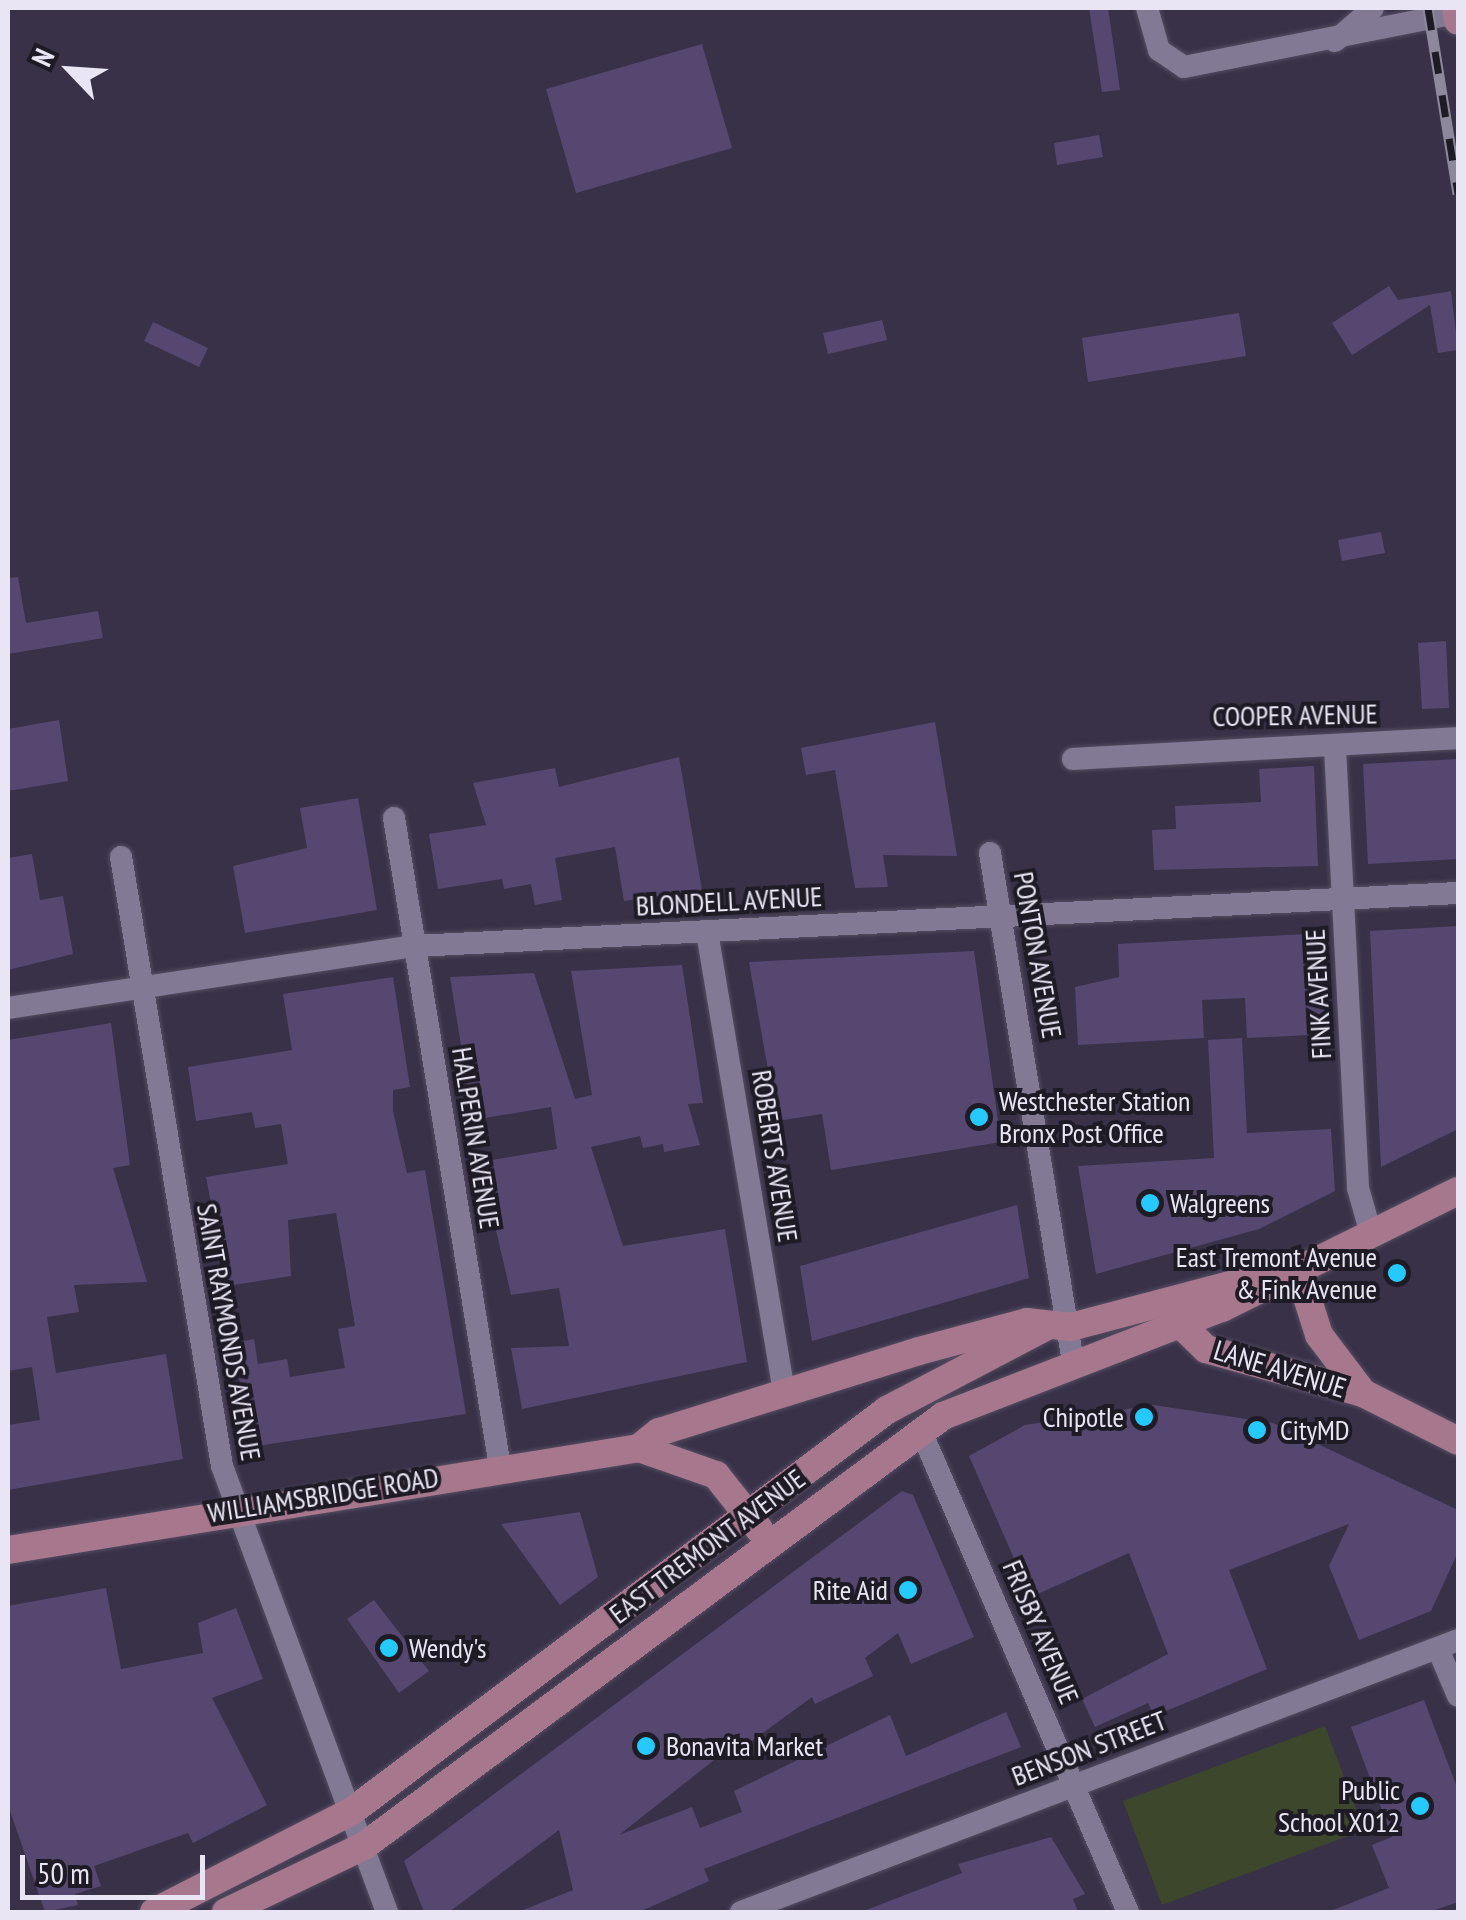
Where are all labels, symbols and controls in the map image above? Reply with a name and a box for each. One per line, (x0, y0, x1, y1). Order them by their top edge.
north arrow (20, 20, 120, 120)
text: N (22, 42, 62, 72)
street label: COOPER AVENUE (1212, 697, 1378, 733)
street label: PONTON AVENUE (1007, 869, 1069, 1041)
street label: BLONDELL AVENUE (634, 879, 824, 923)
street label: FINK AVENUE (1298, 927, 1338, 1061)
street label: HALPERIN AVENUE (445, 1044, 507, 1232)
street label: ROBERTS AVENUE (745, 1067, 805, 1245)
place label: Westchester Station Bronx Post Office (999, 1084, 1190, 1150)
marker: Westchester Station Bronx Post Office (968, 1106, 990, 1128)
place label: Walgreens (1170, 1186, 1270, 1220)
marker: Walgreens (1139, 1192, 1161, 1214)
street label: SAINT RAYMONDS AVENUE (190, 1200, 268, 1464)
place label: East Tremont Avenue & Fink Avenue (1174, 1240, 1377, 1306)
marker: East Tremont Avenue & Fink Avenue (1386, 1262, 1408, 1284)
street label: LANE AVENUE (1210, 1333, 1350, 1405)
place label: Chipotle (1043, 1400, 1124, 1434)
marker: Chipotle (1133, 1406, 1155, 1428)
place label: CityMD (1280, 1413, 1349, 1447)
marker: CityMD (1244, 1417, 1270, 1443)
street label: WILLIAMSBRIDGE ROAD (205, 1460, 441, 1530)
street label: EAST TREMONT AVENUE (601, 1461, 813, 1631)
street label: FRISBY AVENUE (995, 1554, 1087, 1710)
place label: Rite Aid (812, 1573, 888, 1607)
marker: Rite Aid (897, 1579, 919, 1601)
place label: Wendy's (409, 1631, 486, 1665)
marker: Wendy's (378, 1637, 400, 1659)
street label: BENSON STREET (1007, 1703, 1171, 1793)
place label: Bonavita Market (666, 1729, 823, 1763)
marker: Bonavita Market (635, 1735, 657, 1757)
place label: Public School X012 (1277, 1773, 1400, 1839)
marker: Public School X012 (1409, 1795, 1431, 1817)
scale bar (25, 1835, 210, 1897)
text: 50 m (37, 1853, 90, 1892)

